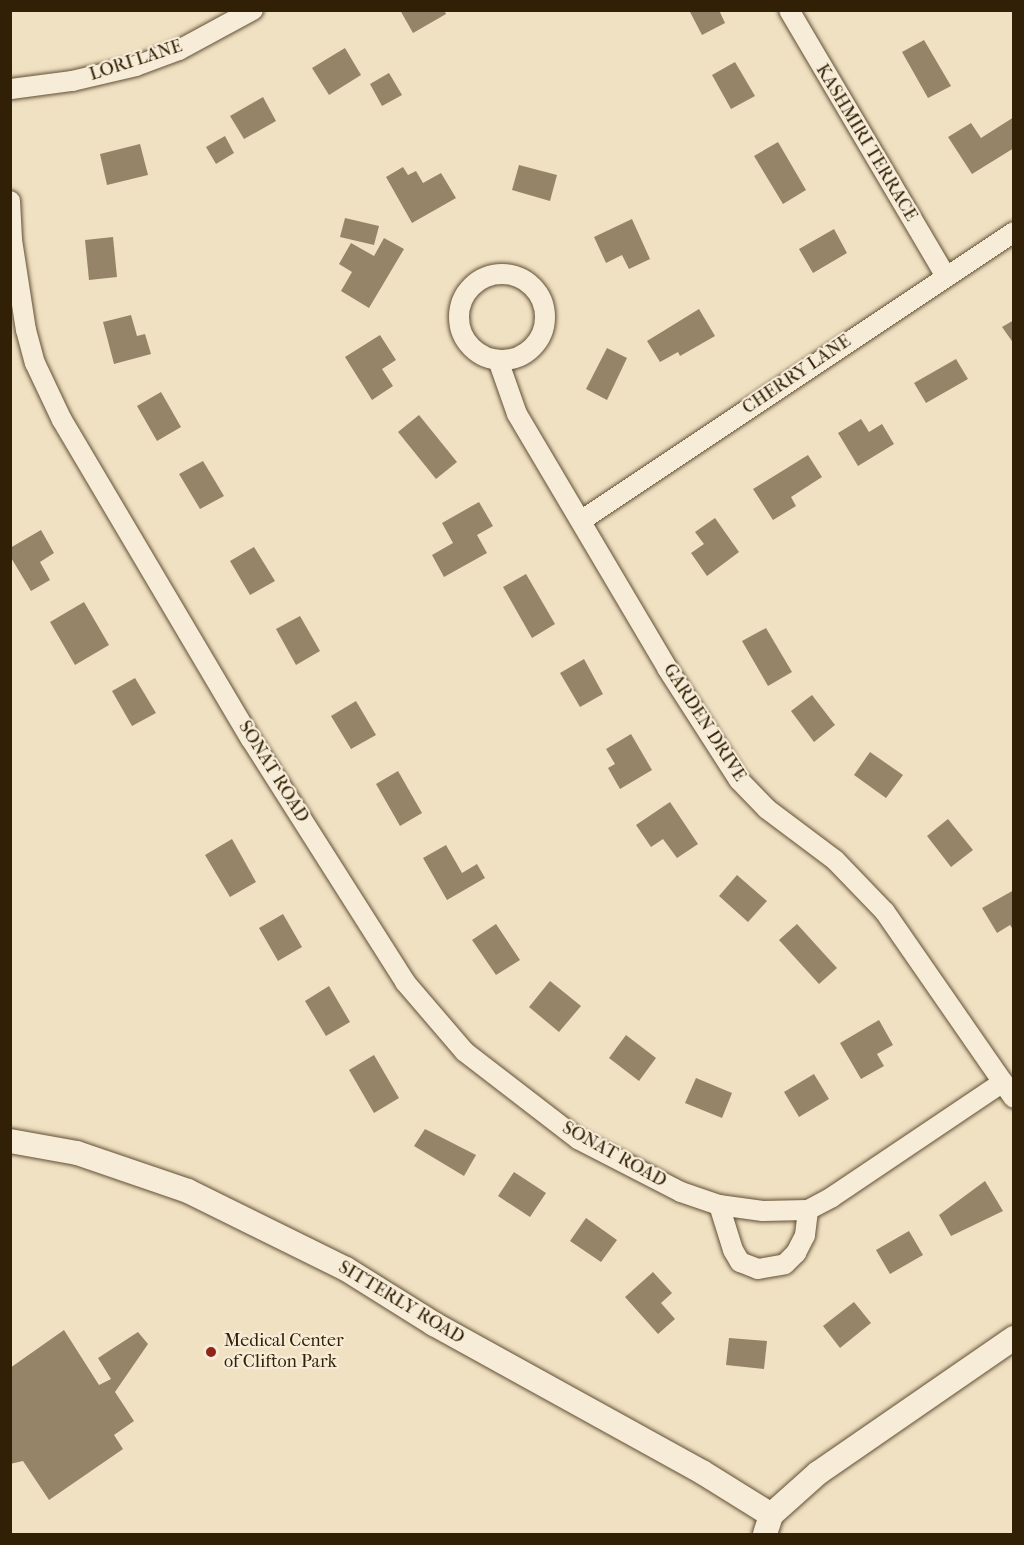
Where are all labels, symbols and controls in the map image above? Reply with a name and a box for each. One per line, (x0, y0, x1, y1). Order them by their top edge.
street label: LORI LANE (87, 36, 185, 86)
street label: KASHMIRI TERRACE (811, 61, 921, 225)
street label: CHERRY LANE (739, 331, 855, 419)
street label: GARDEN DRIVE (658, 660, 750, 786)
street label: SONAT ROAD (233, 717, 313, 827)
street label: SONAT ROAD (558, 1117, 670, 1193)
street label: SITTERLY ROAD (334, 1257, 468, 1349)
place label: Medical Center of Clifton Park (224, 1331, 344, 1374)
marker: Medical Center of Clifton Park (202, 1343, 220, 1361)

